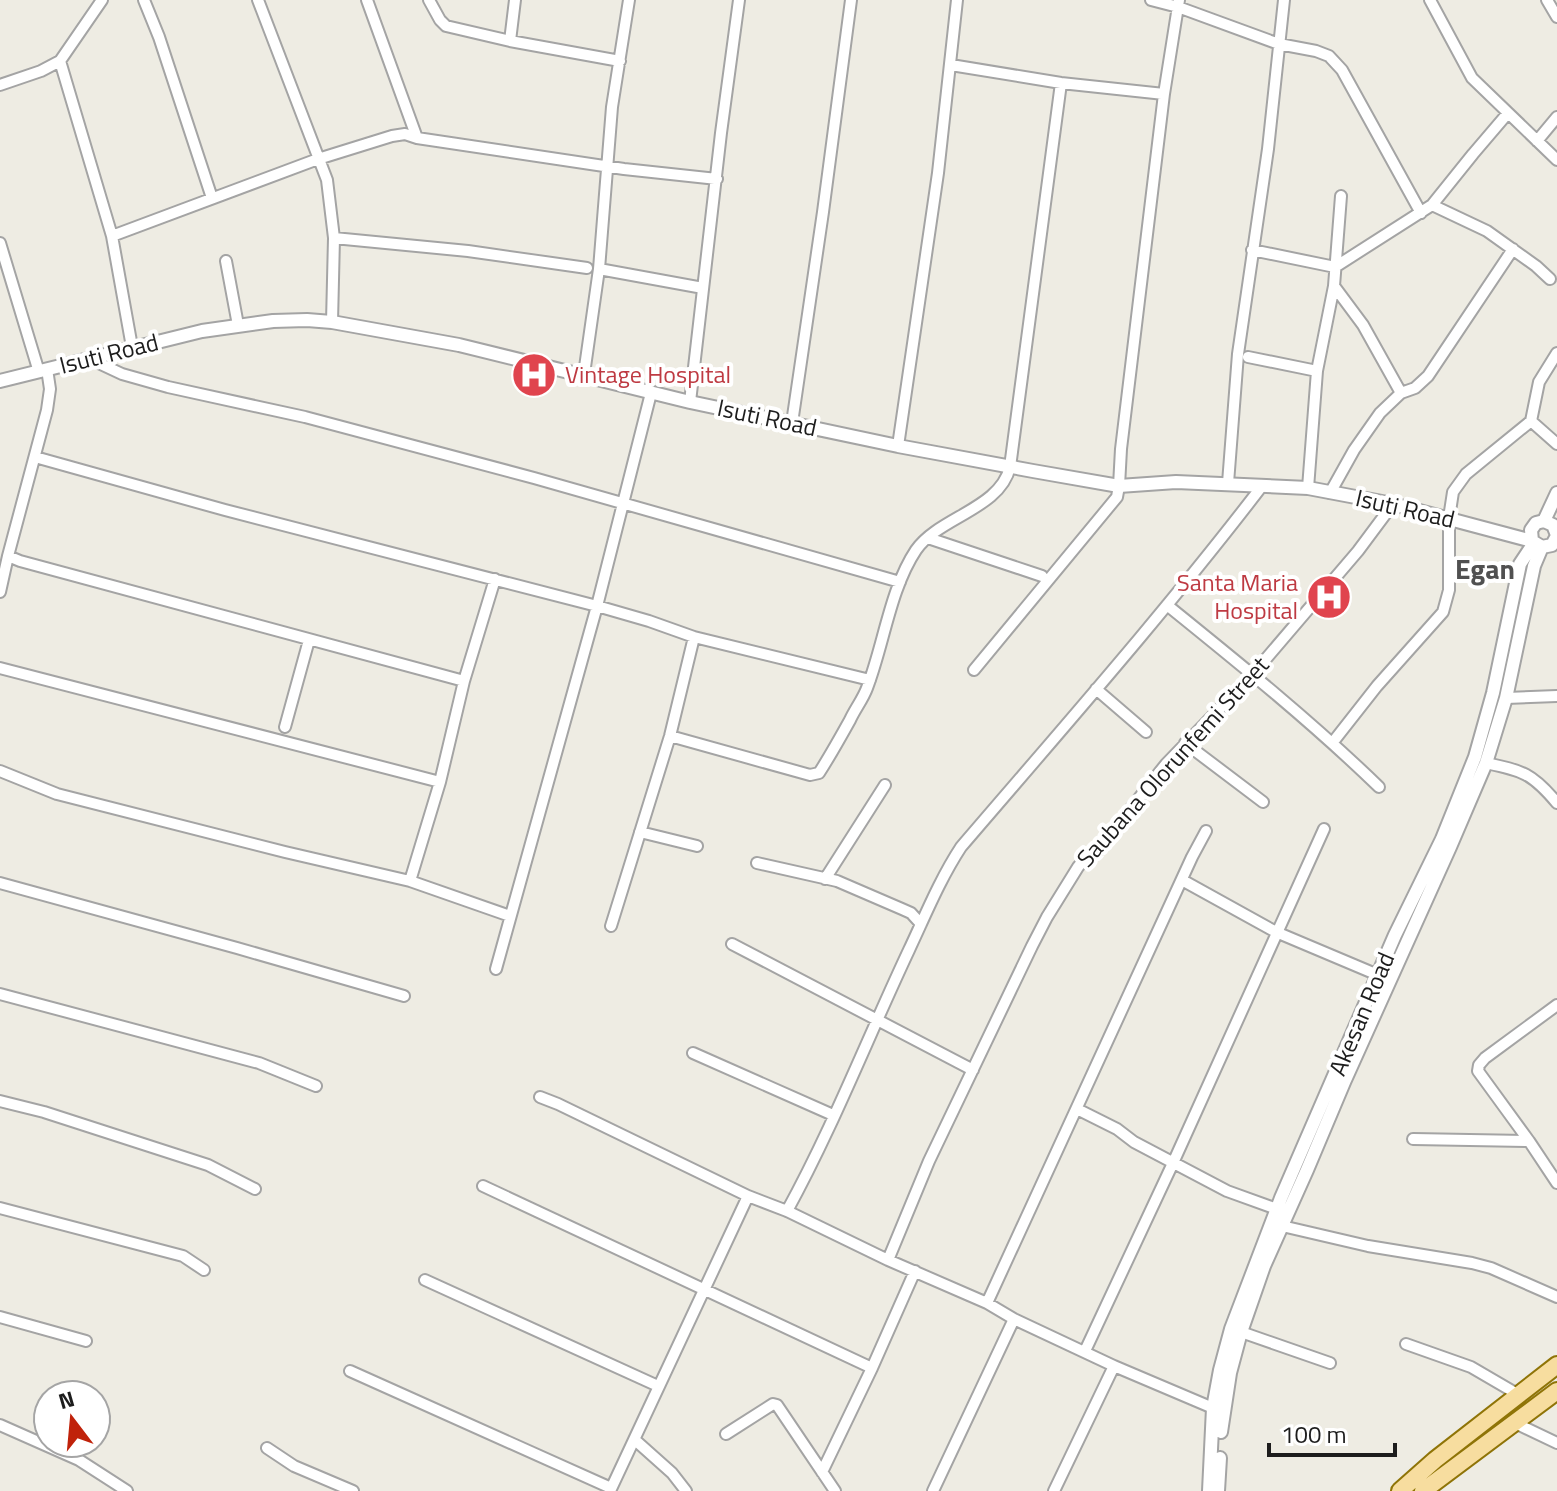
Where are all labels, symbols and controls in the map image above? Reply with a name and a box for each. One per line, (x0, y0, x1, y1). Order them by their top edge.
street label: Isuti Road (56, 323, 162, 383)
hospital icon: Vintage Hospital (510, 351, 558, 399)
place label: Vintage Hospital (565, 356, 731, 392)
street label: Isuti Road (714, 389, 820, 445)
street label: Isuti Road (1352, 479, 1458, 537)
district label: Egan (1455, 547, 1515, 590)
place label: Santa Maria Hospital (1177, 564, 1298, 628)
hospital icon: Santa Maria Hospital (1305, 573, 1353, 621)
street label: Saubana Olorunfemi Street (1068, 647, 1277, 875)
street label: Akesan Road (1319, 946, 1403, 1081)
north arrow (32, 1379, 112, 1459)
text: N (54, 1381, 79, 1418)
scale bar (1269, 1407, 1395, 1457)
text: 100 m (1281, 1416, 1347, 1452)

